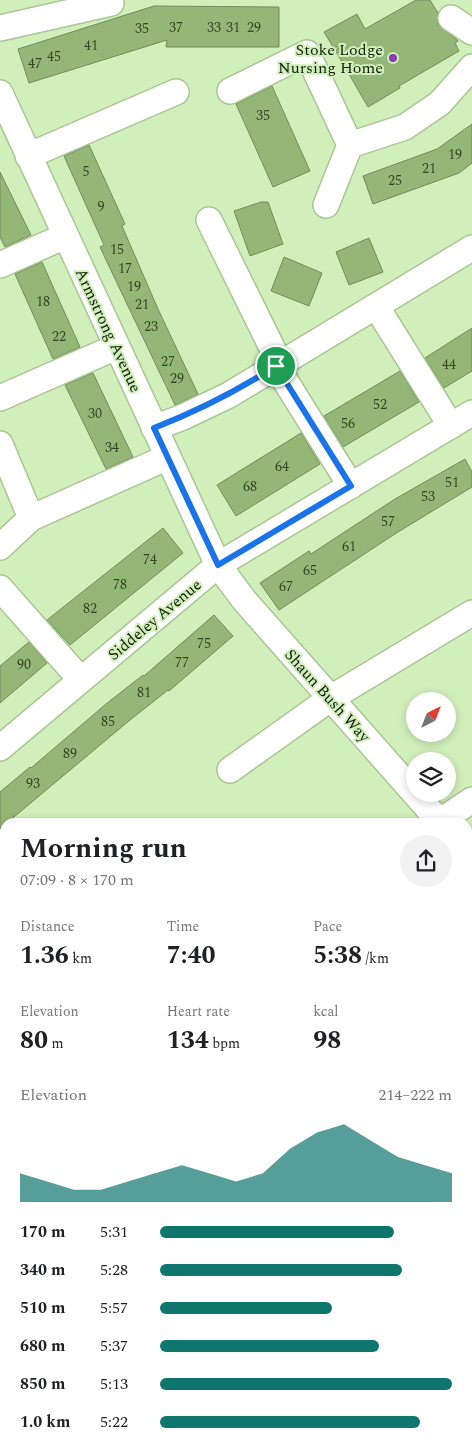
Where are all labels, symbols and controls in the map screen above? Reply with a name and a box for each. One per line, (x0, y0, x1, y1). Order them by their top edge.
house number: 37 (169, 17, 183, 38)
house number: 33 (207, 17, 221, 38)
house number: 31 (226, 17, 240, 38)
house number: 29 (247, 17, 261, 38)
house number: 35 (135, 18, 149, 39)
house number: 41 (84, 35, 98, 56)
place label: Stoke Lodge Nursing Home (278, 38, 383, 80)
house number: 45 (47, 46, 61, 67)
marker: Stoke Lodge Nursing Home (387, 52, 399, 64)
house number: 47 (28, 53, 42, 74)
house number: 35 (256, 105, 270, 126)
house number: 19 (448, 144, 462, 165)
house number: 21 (422, 158, 436, 179)
house number: 5 (83, 161, 90, 182)
house number: 25 (388, 170, 402, 191)
house number: 9 (98, 196, 105, 217)
house number: 15 (110, 239, 124, 260)
house number: 17 (118, 258, 132, 279)
street label: Armstrong Avenue (69, 264, 147, 396)
house number: 19 (127, 276, 141, 297)
house number: 18 (36, 291, 50, 312)
house number: 21 (135, 294, 149, 315)
house number: 23 (144, 316, 158, 337)
house number: 22 (52, 326, 66, 347)
pin (255, 345, 297, 387)
house number: 27 (161, 351, 175, 372)
icon: arrive (262, 352, 290, 380)
house number: 44 (442, 354, 456, 375)
house number: 29 (170, 368, 184, 389)
house number: 52 (373, 394, 387, 415)
house number: 30 (88, 403, 102, 424)
house number: 56 (341, 413, 355, 434)
house number: 34 (105, 437, 119, 458)
house number: 64 (275, 456, 289, 477)
house number: 51 (445, 472, 459, 493)
house number: 68 (243, 476, 257, 497)
house number: 53 (421, 486, 435, 507)
house number: 57 (381, 511, 395, 532)
house number: 61 (342, 536, 356, 557)
house number: 74 (143, 549, 157, 570)
house number: 65 (303, 560, 317, 581)
street label: Siddeley Avenue (102, 573, 207, 666)
house number: 78 (113, 574, 127, 595)
house number: 67 (279, 576, 293, 597)
house number: 82 (83, 598, 97, 619)
house number: 75 (197, 633, 211, 654)
street label: Shaun Bush Way (279, 644, 377, 749)
house number: 77 (175, 652, 189, 673)
house number: 90 (17, 654, 31, 675)
house number: 81 (137, 682, 151, 703)
north arrow (406, 692, 456, 742)
map controls (406, 692, 456, 802)
house number: 85 (101, 711, 115, 732)
house number: 89 (63, 743, 77, 764)
button: layers (406, 752, 456, 802)
house number: 93 (26, 773, 40, 794)
text: Morning run (20, 827, 187, 870)
button: share (400, 835, 452, 887)
text: 07:09 · 8 × 170 m (20, 868, 134, 892)
text: Distance (20, 916, 75, 937)
text: Time (167, 916, 199, 937)
text: Pace (313, 916, 342, 937)
text: 1.36 (20, 937, 69, 975)
text: 7:40 (167, 937, 215, 975)
text: 5:38 (313, 937, 362, 975)
text: km (69, 948, 92, 969)
text: /km (362, 948, 389, 969)
text: Elevation (20, 1001, 79, 1022)
text: Heart rate (167, 1001, 230, 1022)
text: kcal (313, 1001, 338, 1022)
text: 80 (20, 1022, 48, 1060)
text: 134 (167, 1022, 209, 1060)
text: 98 (313, 1022, 341, 1060)
text: m (48, 1033, 64, 1054)
text: bpm (209, 1033, 240, 1054)
text: Elevation (20, 1083, 87, 1107)
text: 214–222 m (378, 1083, 452, 1107)
text: 170 m (20, 1220, 65, 1244)
text: 5:31 (100, 1220, 128, 1244)
text: 340 m (20, 1258, 65, 1282)
text: 5:28 (100, 1258, 128, 1282)
text: 510 m (20, 1296, 65, 1320)
text: 5:57 (100, 1296, 128, 1320)
text: 680 m (20, 1334, 65, 1358)
text: 5:37 (100, 1334, 128, 1358)
text: 850 m (20, 1372, 65, 1396)
text: 5:13 (100, 1372, 128, 1396)
text: 1.0 km (20, 1410, 70, 1434)
text: 5:22 (100, 1410, 128, 1434)

